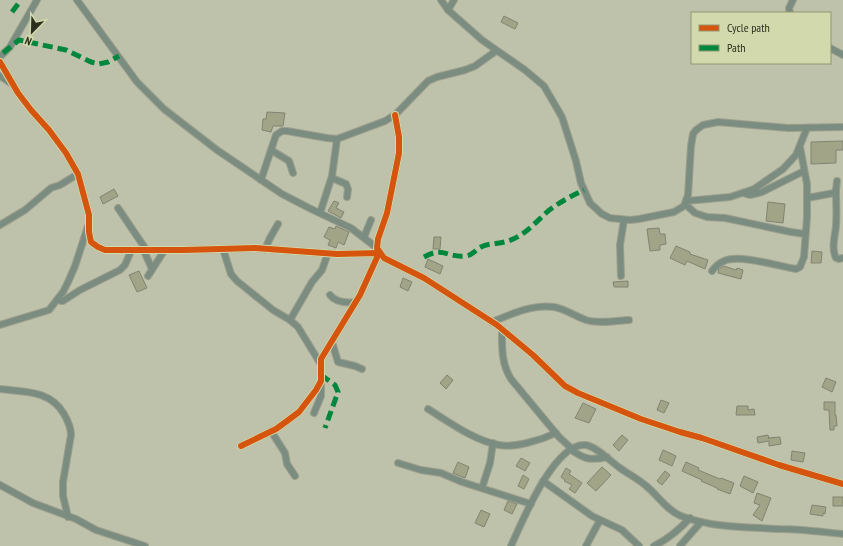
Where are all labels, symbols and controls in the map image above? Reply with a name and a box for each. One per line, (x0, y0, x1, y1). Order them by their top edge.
north arrow (12, 12, 52, 52)
legend (691, 12, 831, 64)
text: Cycle path (727, 20, 770, 35)
text: N (23, 34, 34, 49)
text: Path (727, 40, 745, 55)

